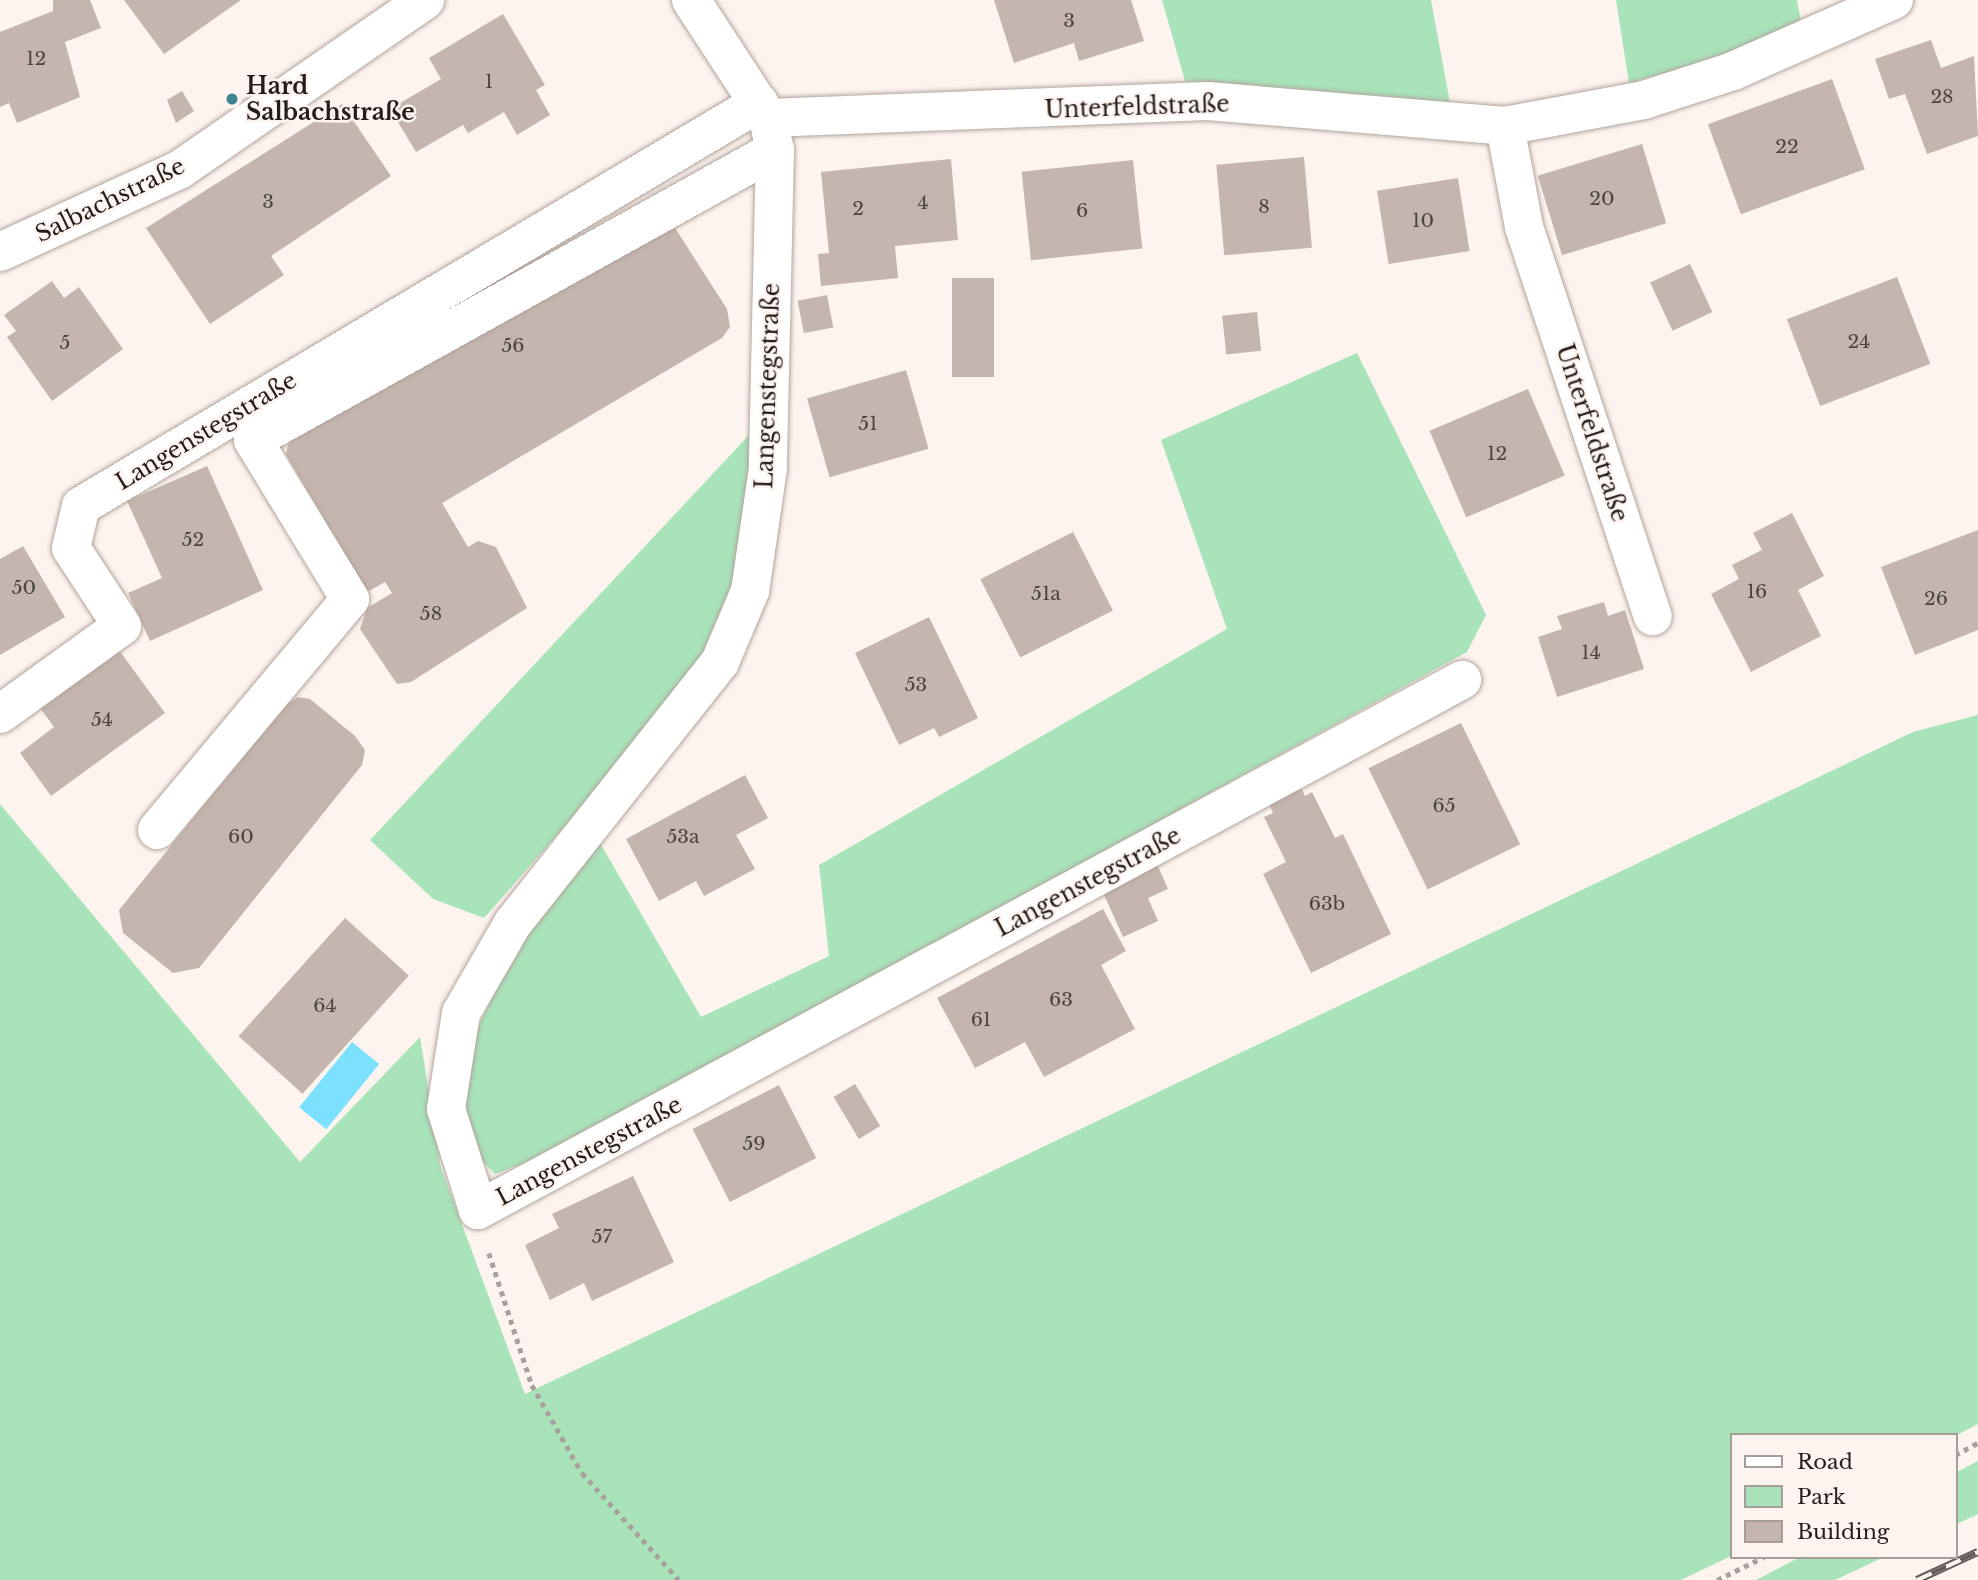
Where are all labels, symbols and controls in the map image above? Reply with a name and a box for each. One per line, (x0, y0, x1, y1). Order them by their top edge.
house number: 3 (1063, 10, 1075, 32)
house number: 12 (26, 48, 46, 70)
house number: 1 (485, 71, 493, 93)
place label: Hard Salbachstraße (246, 72, 415, 126)
house number: 28 (1930, 86, 1954, 108)
street label: Unterfeldstraße (1044, 90, 1230, 124)
marker: Hard Salbachstraße (224, 91, 240, 107)
house number: 22 (1775, 136, 1799, 158)
street label: Salbachstraße (31, 152, 189, 248)
house number: 20 (1589, 188, 1615, 210)
house number: 3 (262, 191, 274, 213)
house number: 4 (917, 192, 929, 214)
house number: 8 (1258, 196, 1270, 218)
house number: 2 (852, 198, 864, 220)
house number: 6 (1076, 200, 1088, 222)
house number: 10 (1412, 210, 1434, 232)
street label: Langenstegstraße (751, 283, 785, 489)
house number: 24 (1848, 331, 1870, 353)
house number: 5 (60, 332, 70, 354)
house number: 56 (501, 335, 525, 357)
street label: Unterfeldstraße (1550, 341, 1634, 525)
street label: Langenstegstraße (111, 366, 301, 496)
house number: 51 (858, 413, 878, 435)
house number: 12 (1487, 443, 1507, 465)
house number: 52 (182, 529, 204, 551)
house number: 50 (12, 577, 36, 599)
house number: 16 (1747, 581, 1767, 603)
house number: 51a (1031, 583, 1061, 605)
house number: 26 (1924, 588, 1948, 610)
house number: 58 (420, 603, 442, 625)
house number: 14 (1581, 642, 1601, 664)
house number: 53 (905, 674, 927, 696)
house number: 54 (91, 709, 113, 731)
house number: 65 (1432, 795, 1456, 817)
street label: Langenstegstraße (991, 822, 1185, 942)
house number: 60 (228, 826, 254, 848)
house number: 53a (666, 826, 700, 848)
house number: 63b (1309, 893, 1345, 915)
house number: 63 (1049, 989, 1073, 1011)
house number: 64 (313, 995, 337, 1017)
house number: 61 (971, 1009, 991, 1031)
street label: Langenstegstraße (492, 1091, 686, 1211)
house number: 59 (742, 1133, 766, 1155)
house number: 57 (592, 1226, 612, 1248)
legend (1730, 1433, 1957, 1559)
text: Road (1797, 1449, 1853, 1475)
text: Park (1797, 1484, 1846, 1510)
text: Building (1797, 1519, 1889, 1545)

